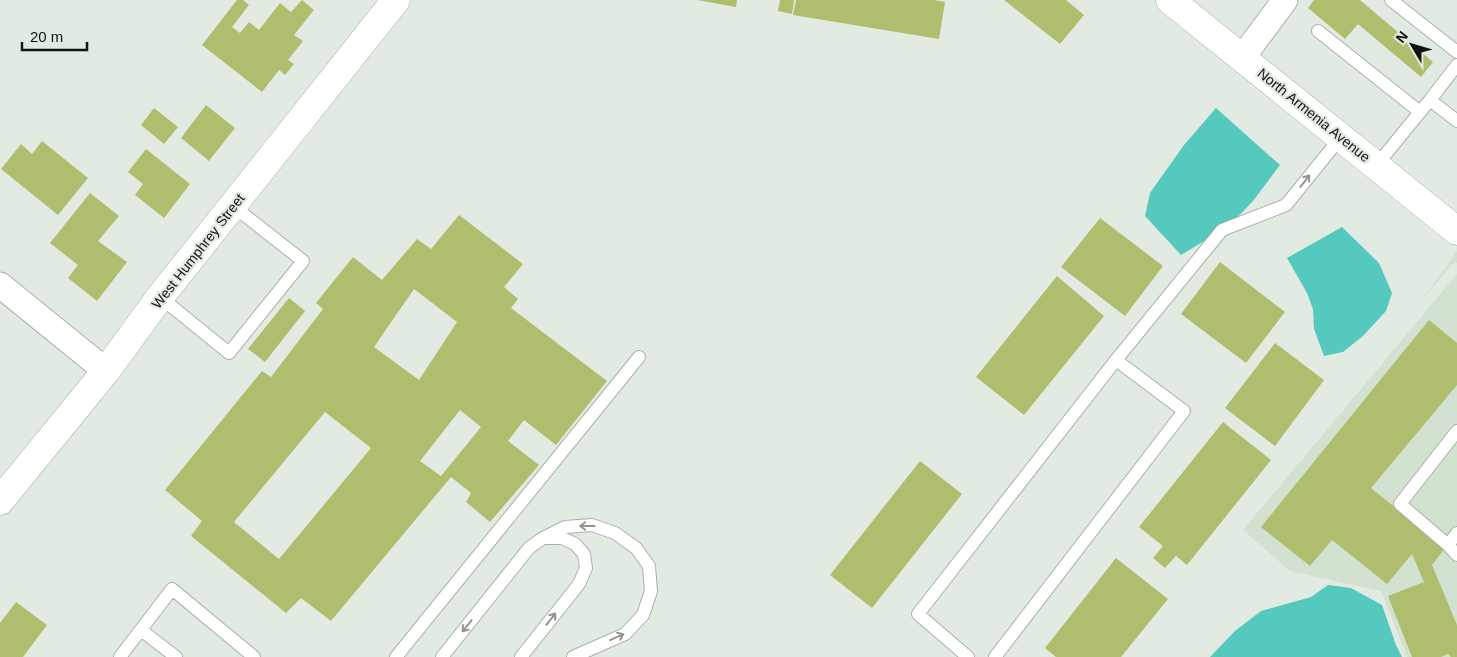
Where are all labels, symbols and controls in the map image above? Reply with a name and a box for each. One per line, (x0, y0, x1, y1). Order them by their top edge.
scale bar (22, 20, 88, 52)
north arrow (1387, 20, 1437, 70)
text: 20 m (30, 28, 63, 45)
text: N (1392, 28, 1411, 46)
street label: North Armenia Avenue (1255, 65, 1374, 165)
one-way arrow (1300, 175, 1311, 188)
street label: West Humphrey Street (148, 190, 248, 312)
one-way arrow (579, 521, 595, 531)
one-way arrow (546, 613, 557, 626)
one-way arrow (462, 619, 473, 632)
one-way arrow (609, 631, 624, 641)

